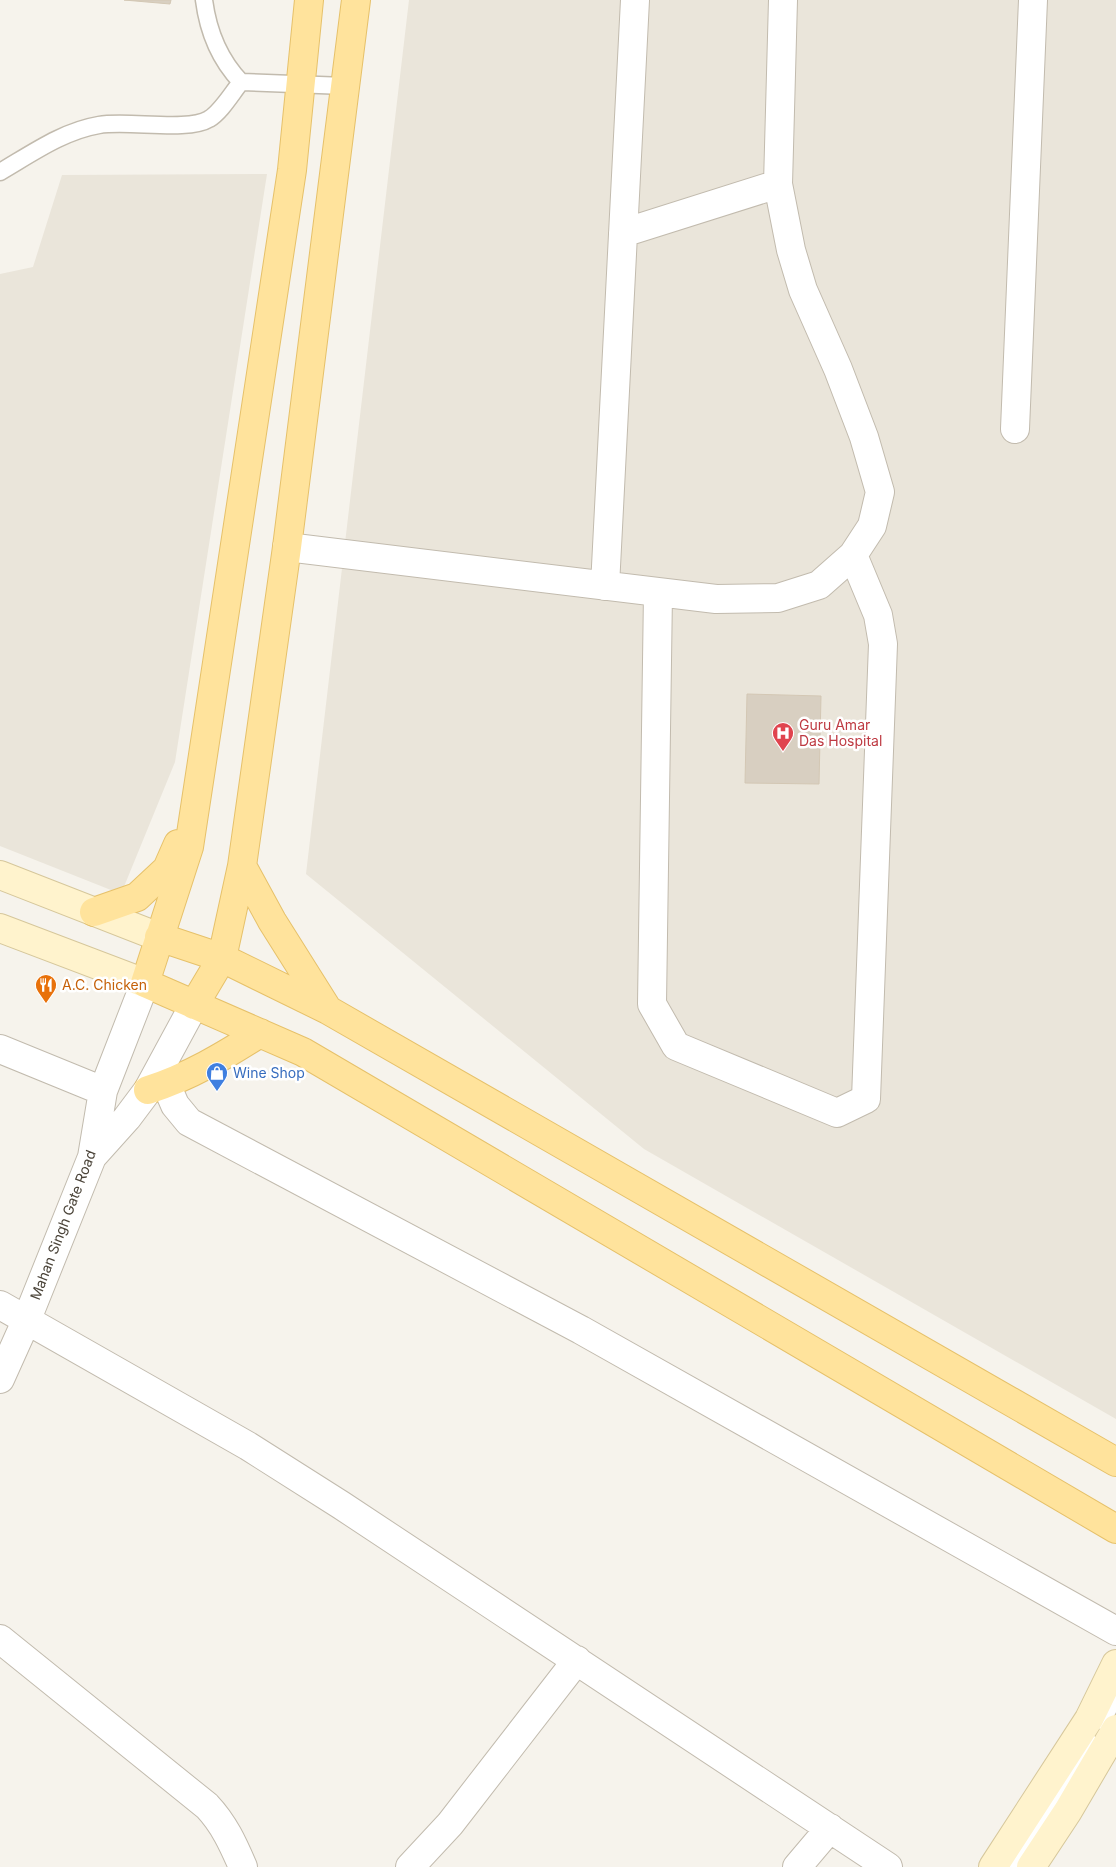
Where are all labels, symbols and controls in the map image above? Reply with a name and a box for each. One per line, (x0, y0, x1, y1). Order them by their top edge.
place label: Guru Amar Das Hospital (799, 716, 882, 749)
hospital icon: Guru Amar Das Hospital (771, 721, 795, 752)
restaurant icon: A.C. Chicken (34, 973, 58, 1004)
place label: A.C. Chicken (62, 976, 147, 993)
shop icon: Wine Shop (205, 1061, 229, 1092)
place label: Wine Shop (233, 1064, 305, 1081)
street label: Mahan Singh Gate Road (26, 1148, 99, 1302)

